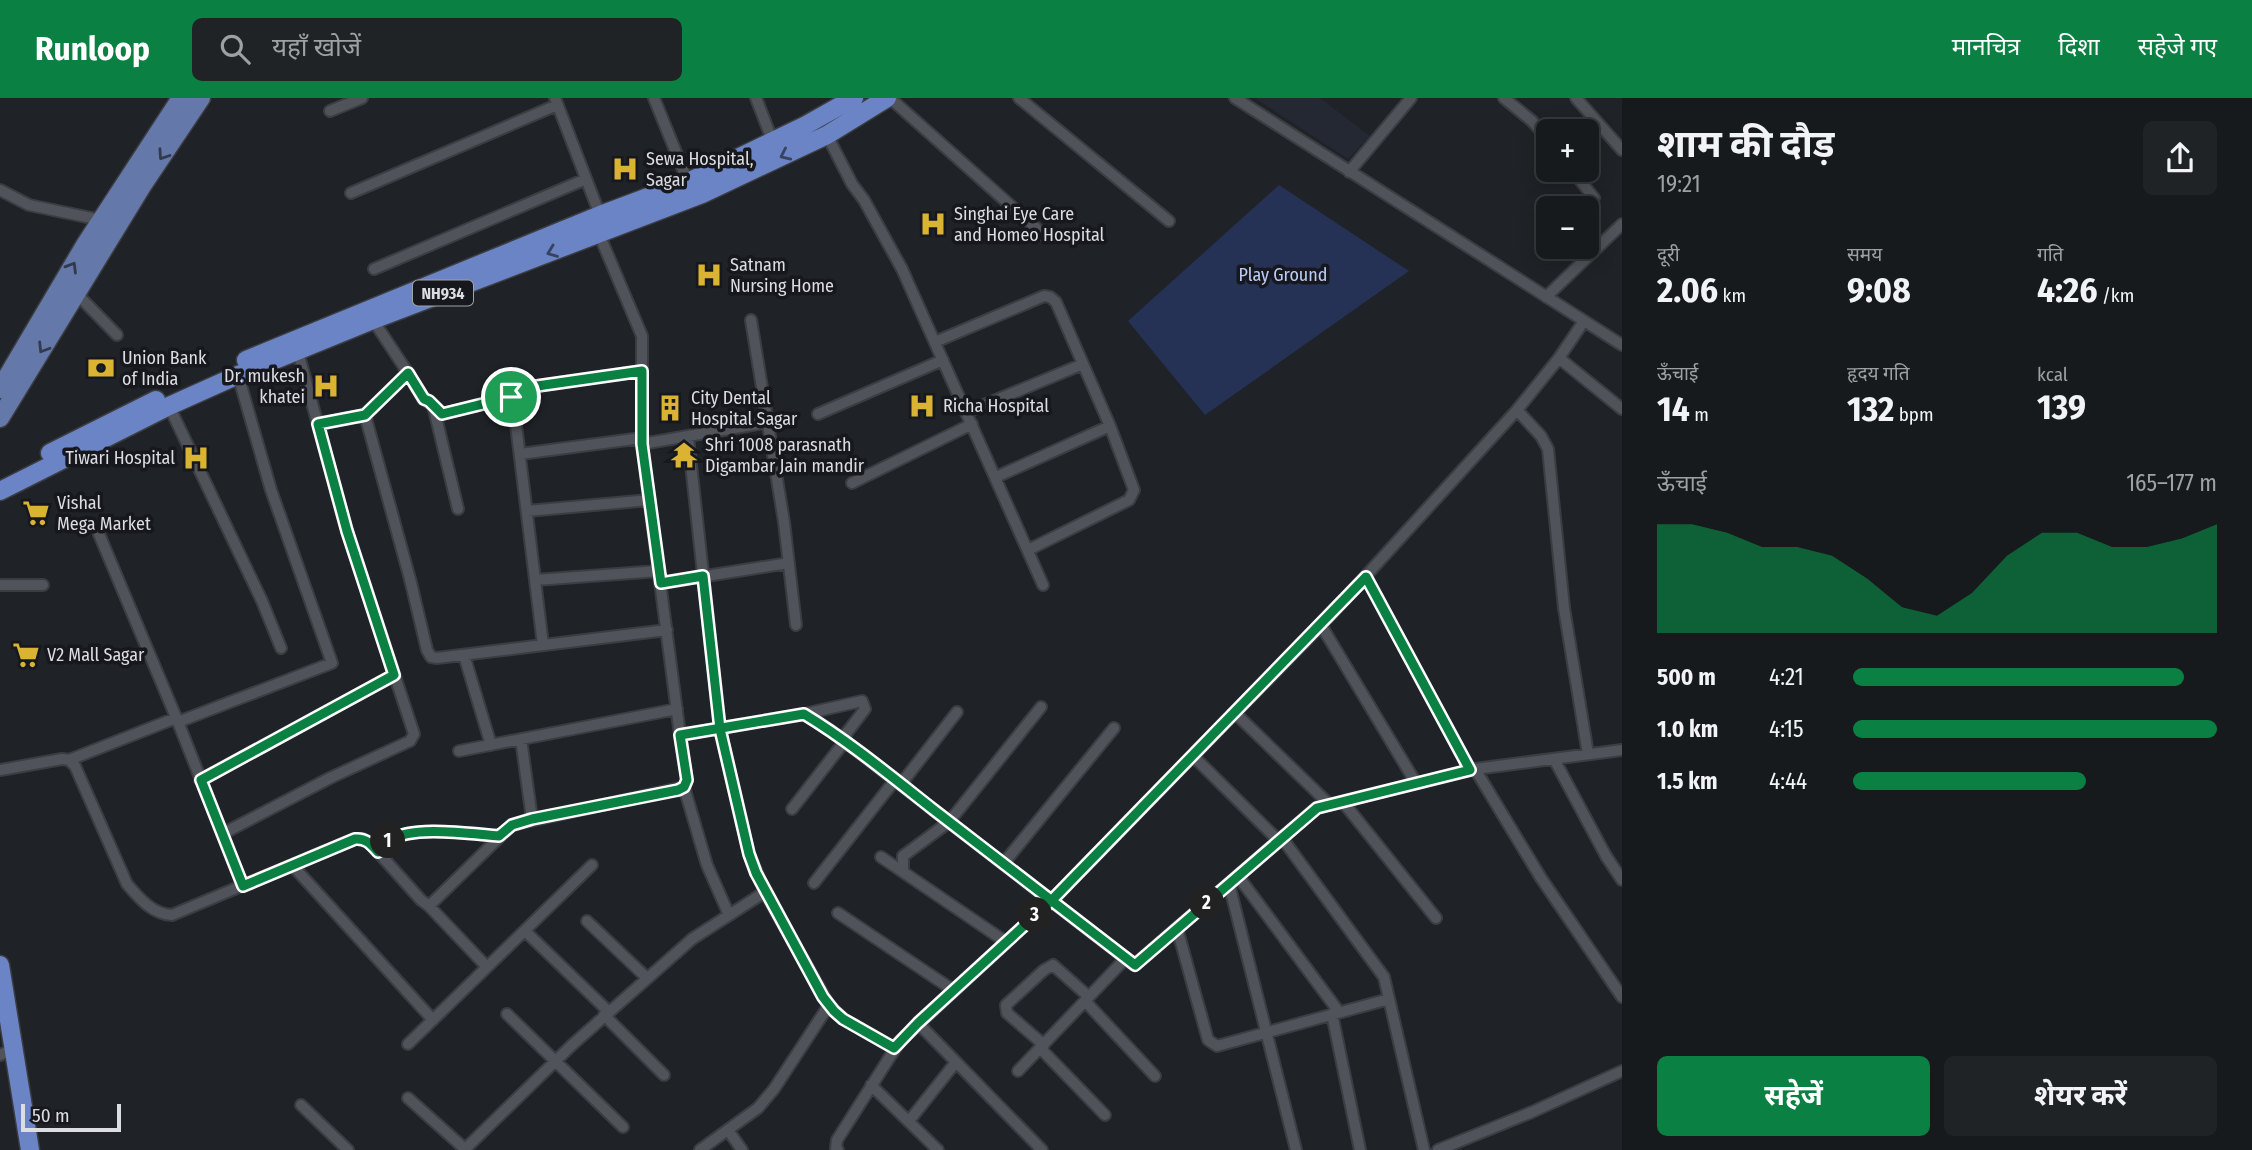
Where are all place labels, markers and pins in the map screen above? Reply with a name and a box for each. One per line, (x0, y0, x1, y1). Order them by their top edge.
place label: Sewa Hospital, Sagar (646, 148, 754, 191)
hospital icon: Sewa Hospital, Sagar (610, 154, 640, 184)
place label: Singhai Eye Care and Homeo Hospital (954, 203, 1105, 246)
hospital icon: Singhai Eye Care and Homeo Hospital (918, 209, 948, 239)
place label: Satnam Nursing Home (730, 254, 834, 297)
hospital icon: Satnam Nursing Home (694, 260, 724, 290)
place label: Union Bank of India (122, 347, 207, 390)
bank icon: Union Bank of India (86, 353, 116, 383)
place label: Dr. mukesh khatei (224, 365, 305, 408)
pin (481, 367, 541, 427)
hospital icon: Dr. mukesh khatei (311, 371, 341, 401)
place label: City Dental Hospital Sagar (691, 387, 798, 430)
hospital icon: Richa Hospital (907, 391, 937, 421)
building icon: City Dental Hospital Sagar (655, 393, 685, 423)
place label: Richa Hospital (943, 395, 1049, 417)
place label: Shri 1008 parasnath Digambar Jain mandir (705, 434, 865, 477)
temple icon: Shri 1008 parasnath Digambar Jain mandir (669, 440, 699, 470)
hospital icon: Tiwari Hospital (181, 443, 211, 473)
place label: Tiwari Hospital (65, 447, 175, 469)
place label: Vishal Mega Market (57, 492, 151, 535)
supermarket icon: Vishal Mega Market (21, 498, 51, 528)
supermarket icon: V2 Mall Sagar (11, 640, 41, 670)
place label: V2 Mall Sagar (47, 644, 145, 666)
pin: 1 (370, 824, 406, 858)
pin: 2 (1190, 886, 1224, 920)
pin: 3 (1018, 898, 1052, 932)

